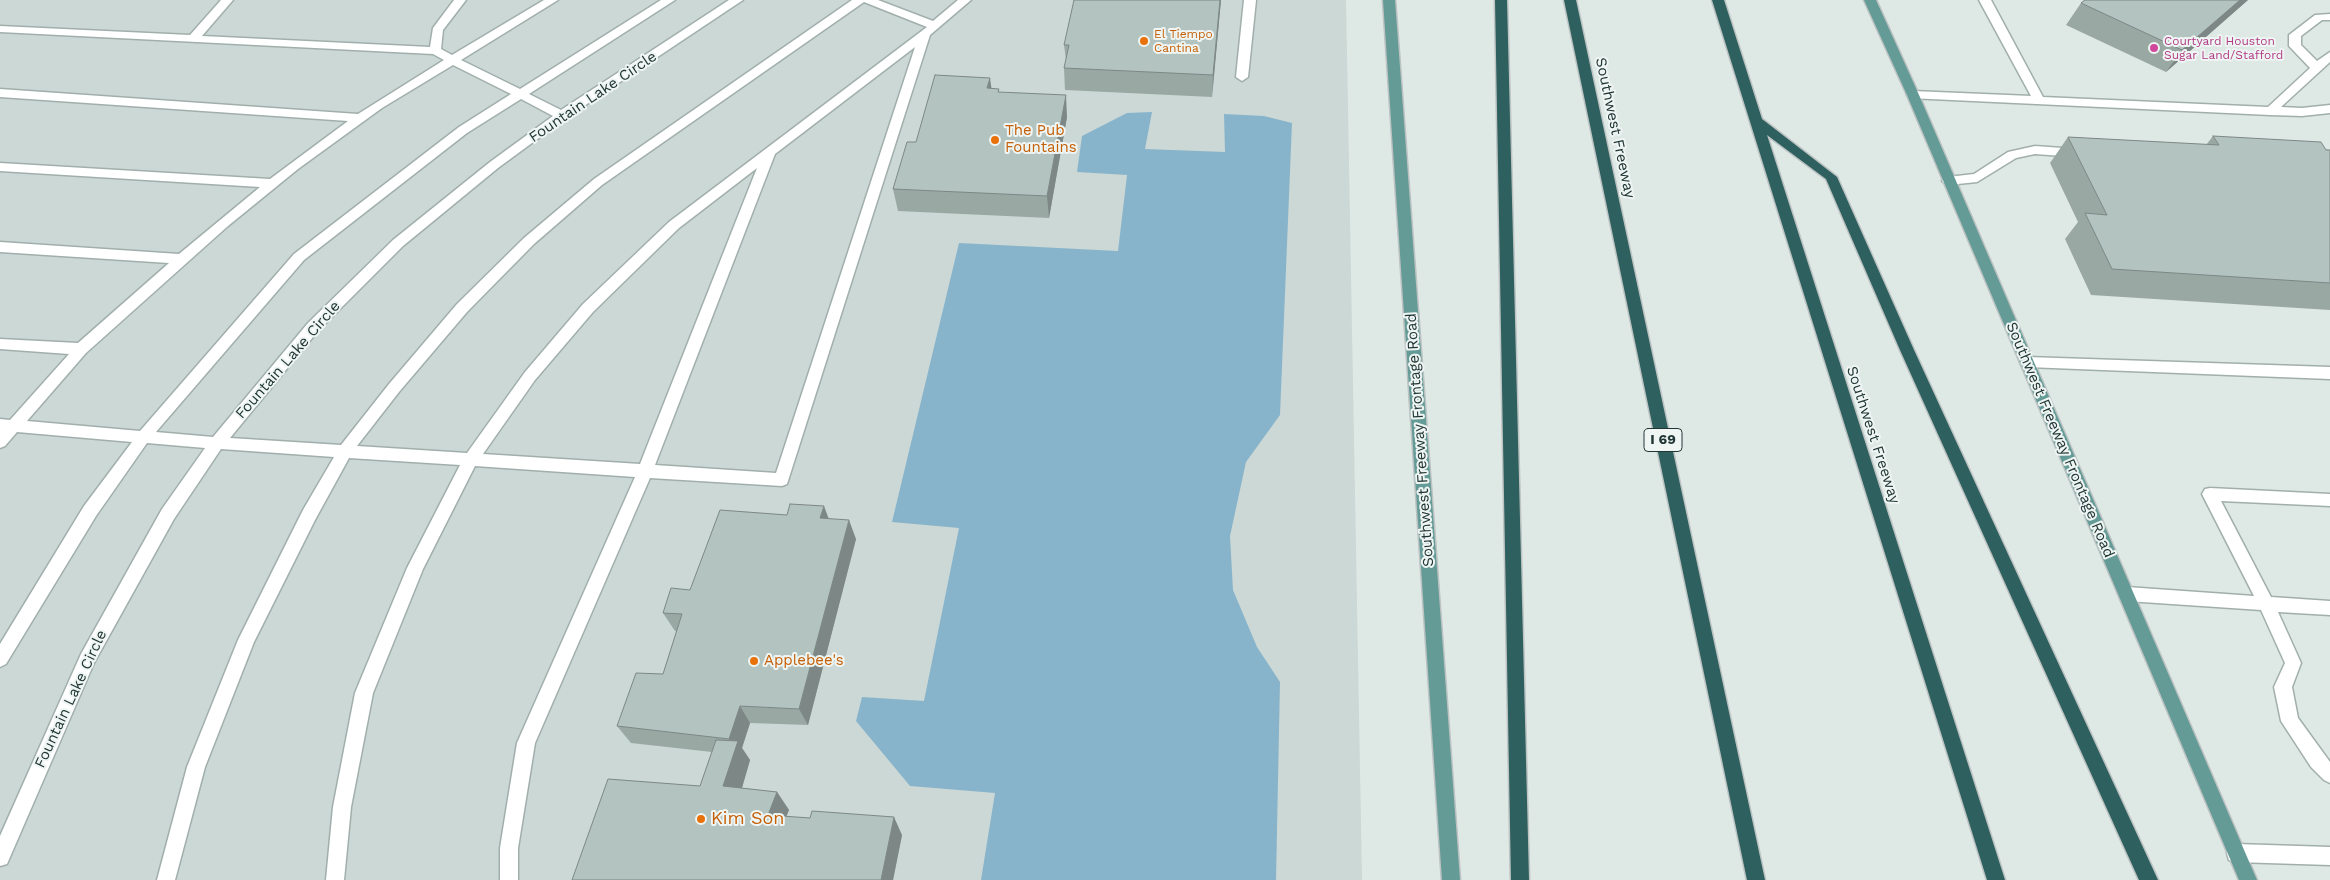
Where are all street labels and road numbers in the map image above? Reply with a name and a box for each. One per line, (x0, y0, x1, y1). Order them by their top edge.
street label: Fountain Lake Circle (526, 48, 660, 146)
street label: Southwest Freeway (1591, 56, 1639, 200)
street label: Fountain Lake Circle (232, 297, 344, 423)
street label: Southwest Freeway Frontage Road (1402, 313, 1438, 567)
street label: Southwest Freeway Frontage Road (2002, 320, 2118, 560)
street label: Southwest Freeway (1842, 364, 1904, 506)
road number: I 69 (1644, 428, 1682, 452)
street label: Fountain Lake Circle (31, 627, 111, 771)

